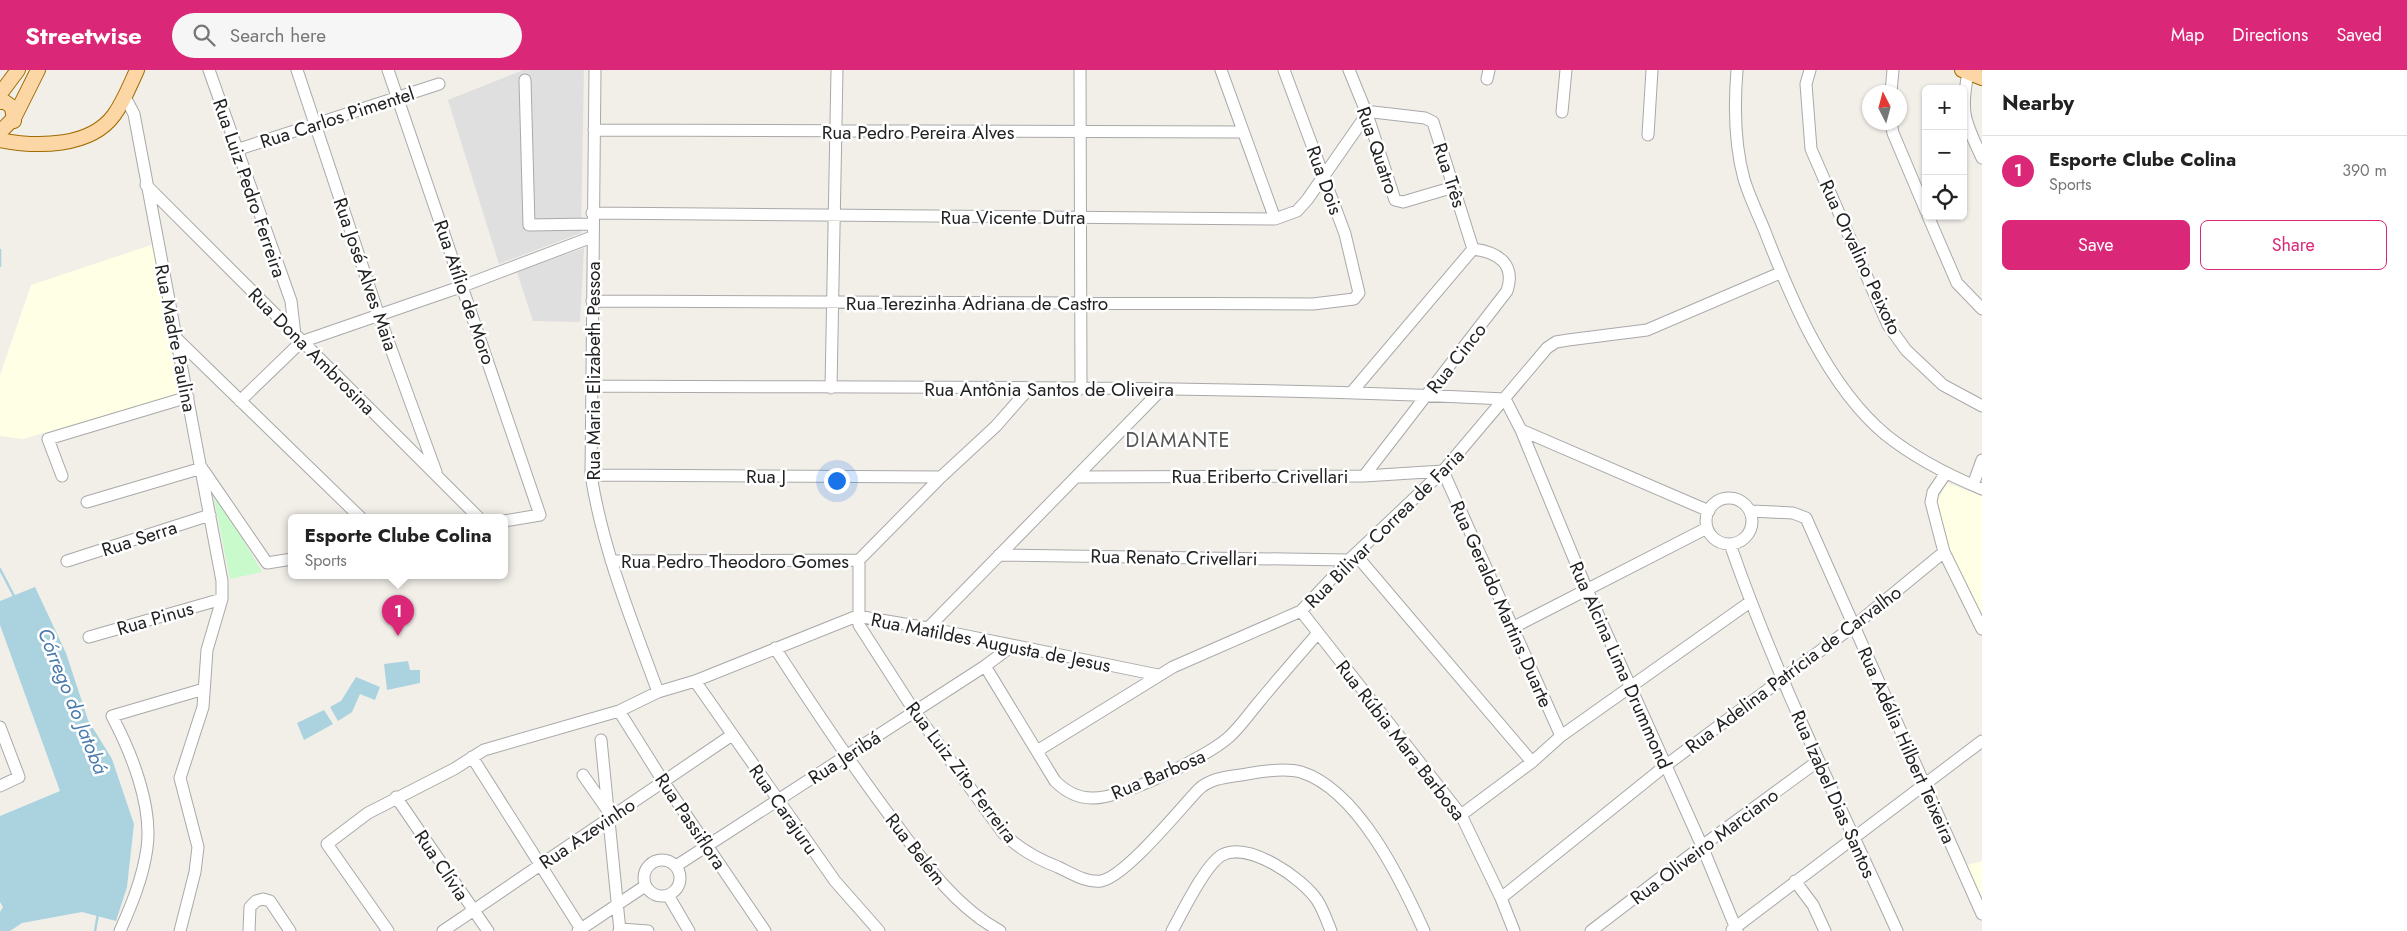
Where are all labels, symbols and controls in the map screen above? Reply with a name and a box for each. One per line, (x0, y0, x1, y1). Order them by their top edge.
search box (172, 13, 522, 58)
text: Streetwise (25, 18, 142, 53)
icon: search (190, 21, 218, 49)
text: Search here (230, 22, 326, 49)
text: Map (2171, 22, 2204, 48)
text: Directions (2232, 22, 2308, 48)
text: Saved (2336, 22, 2382, 48)
street label: Rua Carlos Pimentel (256, 80, 418, 155)
north arrow (1862, 85, 1907, 130)
map controls (1922, 85, 1967, 220)
button: + (1922, 85, 1967, 130)
text: Nearby (2002, 88, 2074, 118)
street label: Rua Luiz Pedro Ferreira (206, 95, 293, 281)
street label: Rua Quatro (1350, 103, 1405, 197)
street label: Rua Pedro Pereira Alves (822, 119, 1015, 146)
button: − (1922, 130, 1967, 175)
street label: Rua Três (1426, 139, 1473, 211)
street label: Rua Dois (1300, 142, 1350, 219)
text: Esporte Clube Colina (2049, 146, 2236, 173)
text: 1 (2014, 159, 2022, 182)
text: 390 m (2342, 159, 2387, 182)
text: Sports (2049, 173, 2091, 196)
street label: Rua Orvalino Peixoto (1813, 175, 1908, 339)
button: locate (1922, 175, 1967, 220)
street label: Rua José Alves Maia (327, 194, 404, 354)
street label: Rua Vicente Dutra (941, 204, 1085, 231)
street label: Rua Atílio de Moro (427, 216, 502, 368)
button: Save (2002, 220, 2190, 270)
button: Share (2200, 220, 2387, 270)
street label: Rua Maria Elizabeth Pessoa (580, 261, 607, 481)
street label: Rua Madre Paulina (148, 262, 203, 414)
street label: Rua Dona Ambrosina (242, 282, 381, 421)
street label: Rua Terezinha Adriana de Castro (846, 290, 1108, 317)
street label: Rua Cinco (1420, 317, 1493, 399)
street label: Rua Antônia Santos de Oliveira (924, 376, 1174, 403)
district label: DIAMANTE (1126, 426, 1230, 455)
street label: Rua Bilivar Correa de Faria (1299, 443, 1470, 614)
street label: Rua J (746, 463, 786, 490)
street label: Rua Eriberto Crivellari (1172, 463, 1348, 490)
your location (824, 468, 850, 494)
street label: Rua Geraldo Martins Duarte (1444, 497, 1559, 712)
street label: Rua Serra (98, 514, 180, 563)
popup (288, 514, 508, 579)
text: Esporte Clube Colina (304, 522, 492, 549)
street label: Rua Renato Crivellari (1090, 543, 1258, 572)
street label: Rua Pedro Theodoro Gomes (621, 548, 849, 575)
text: Sports (304, 549, 347, 572)
street label: Rua Alcina Lima Drummond (1563, 557, 1679, 773)
street label: Rua Adelina Patrícia de Carvalho (1680, 579, 1907, 760)
street label: Rua Pinus (114, 595, 197, 642)
pin: 1 (382, 595, 414, 636)
street label: Rua Matildes Augusta de Jesus (869, 606, 1113, 679)
water label: Córrego do Jatobá (30, 624, 115, 779)
street label: Rua Adélia Hilbert Teixeira (1851, 643, 1962, 848)
street label: Rua Rúbia Mara Barbosa (1329, 654, 1472, 826)
street label: Rua Luiz Zito Ferreira (899, 696, 1024, 849)
street label: Rua Izabel Dias Santos (1784, 706, 1883, 883)
street label: Rua Jeribá (803, 724, 886, 791)
street label: Rua Barbosa (1107, 743, 1209, 806)
street label: Rua Carajuru (743, 759, 825, 860)
street label: Rua Passiflora (648, 768, 733, 875)
street label: Rua Oliveiro Marciano (1625, 782, 1784, 911)
street label: Rua Azevinho (534, 791, 641, 876)
street label: Rua Belém (879, 808, 952, 891)
street label: Rua Clívia (408, 824, 475, 906)

